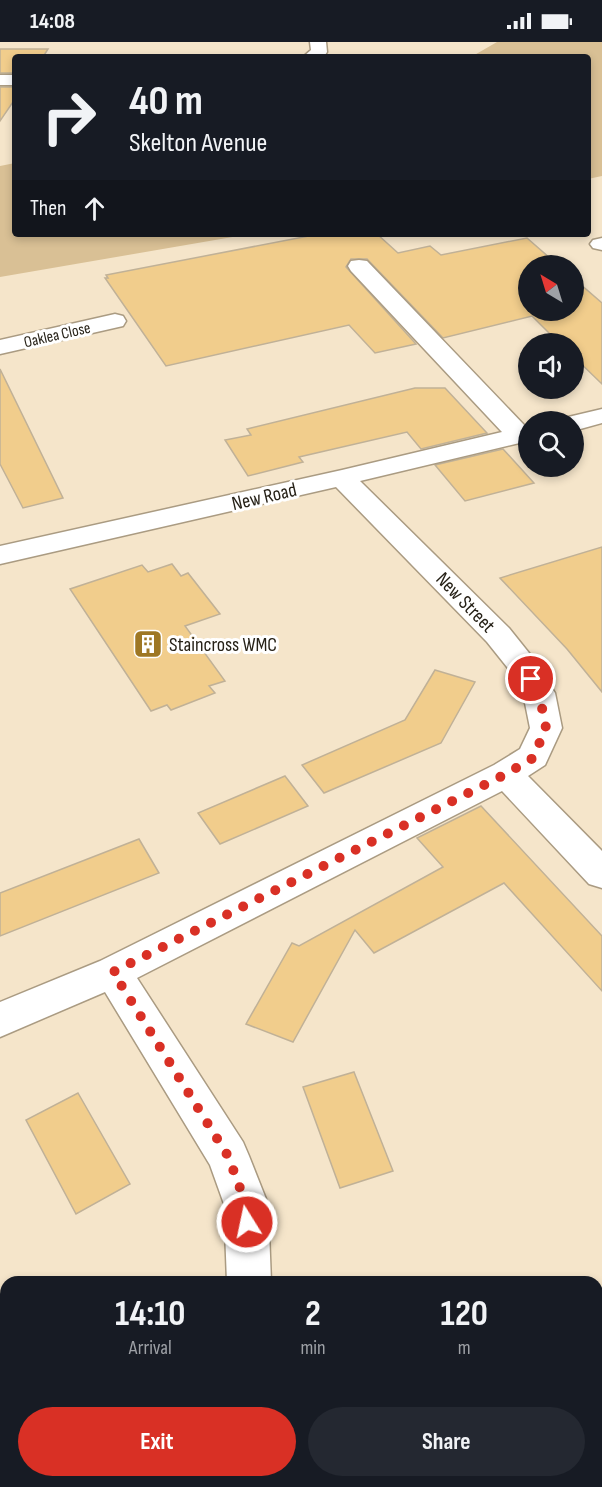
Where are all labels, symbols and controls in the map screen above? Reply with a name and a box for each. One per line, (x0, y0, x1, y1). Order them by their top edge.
text: 14:08 (30, 8, 75, 35)
text: 40 m (129, 76, 203, 127)
icon: right (30, 78, 108, 156)
text: Skelton Avenue (129, 127, 267, 159)
icon: ahead (78, 192, 111, 225)
text: Then (30, 195, 66, 222)
north arrow (518, 255, 584, 321)
map controls (518, 255, 584, 477)
street label: Oaklea Close (22, 319, 92, 352)
button: sound (518, 333, 584, 399)
button: search (518, 411, 584, 477)
street label: New Road (229, 478, 299, 516)
street label: New Street (431, 567, 500, 638)
building icon: Staincross WMC (132, 628, 164, 660)
place label: Staincross WMC (169, 633, 277, 657)
pin (505, 653, 556, 704)
icon: arrive (514, 662, 547, 695)
position arrow (215, 1190, 279, 1254)
text: 14:10 (115, 1293, 185, 1336)
text: 2 (305, 1293, 321, 1336)
text: 120 (441, 1293, 488, 1336)
text: Arrival (129, 1336, 172, 1360)
text: min (300, 1336, 326, 1360)
text: m (458, 1336, 471, 1360)
button: Exit (18, 1407, 296, 1476)
button: Share (308, 1407, 585, 1476)

